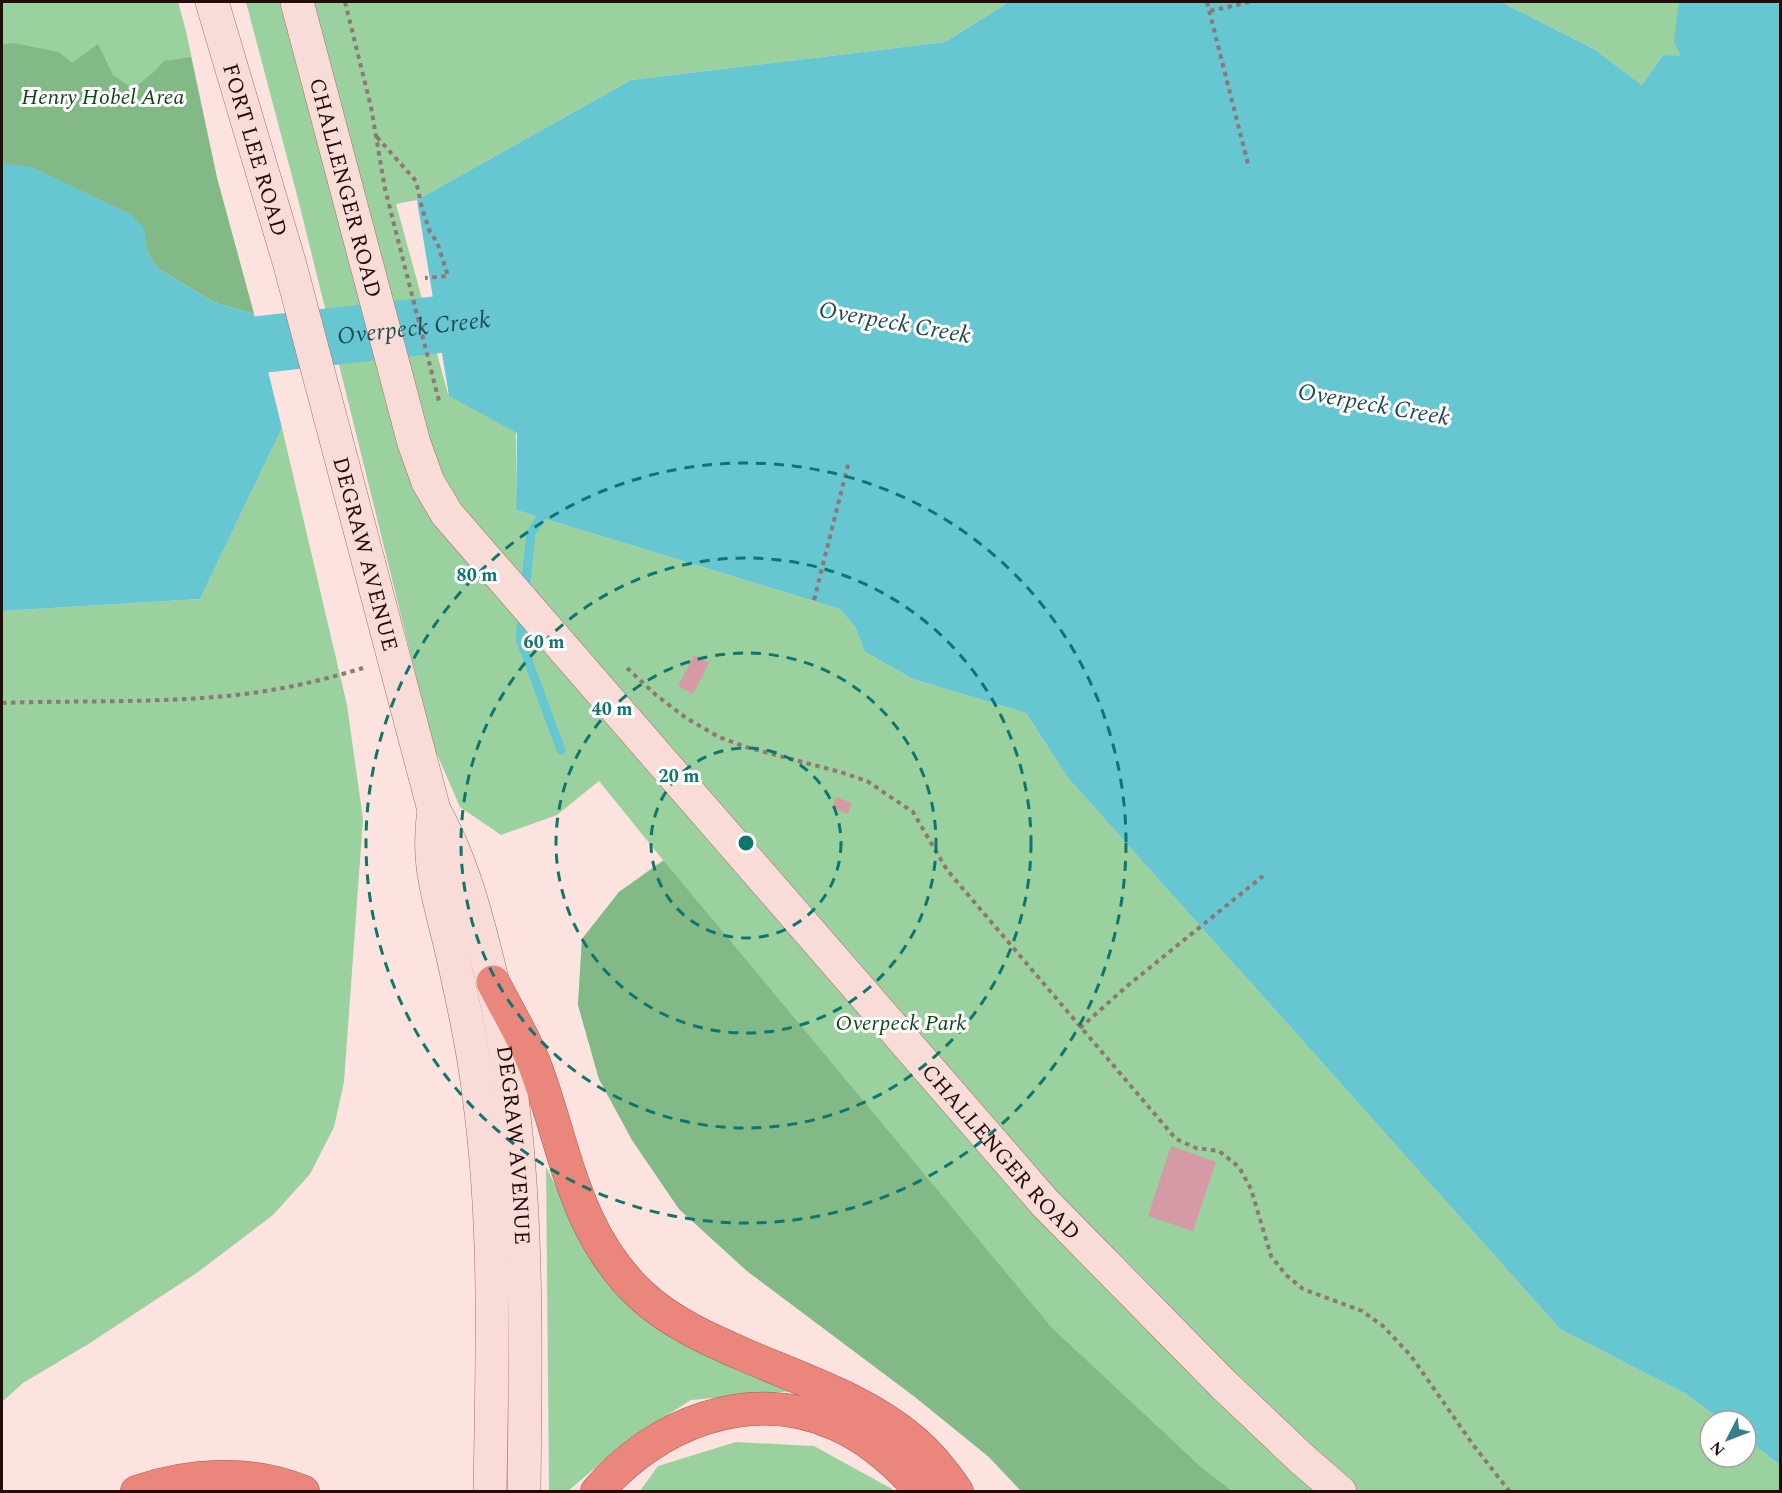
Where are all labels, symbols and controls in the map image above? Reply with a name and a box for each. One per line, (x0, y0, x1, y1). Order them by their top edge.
street label: FORT LEE ROAD (213, 60, 296, 241)
street label: CHALLENGER ROAD (300, 74, 390, 302)
park label: Henry Hobel Area (21, 81, 185, 114)
water label: Overpeck Creek (816, 292, 974, 354)
water label: Overpeck Creek (335, 302, 492, 355)
water label: Overpeck Creek (1295, 374, 1453, 436)
street label: DEGRAW AVENUE (323, 453, 406, 655)
text: 80 m (457, 562, 497, 589)
text: 60 m (524, 629, 564, 656)
text: 40 m (592, 696, 632, 723)
text: 20 m (659, 763, 699, 790)
centre of rings (736, 833, 756, 853)
park label: Overpeck Park (835, 1007, 967, 1040)
street label: DEGRAW AVENUE (487, 1043, 538, 1245)
street label: CHALLENGER ROAD (913, 1057, 1088, 1248)
north arrow (1698, 1409, 1758, 1469)
text: N (1704, 1435, 1731, 1461)

